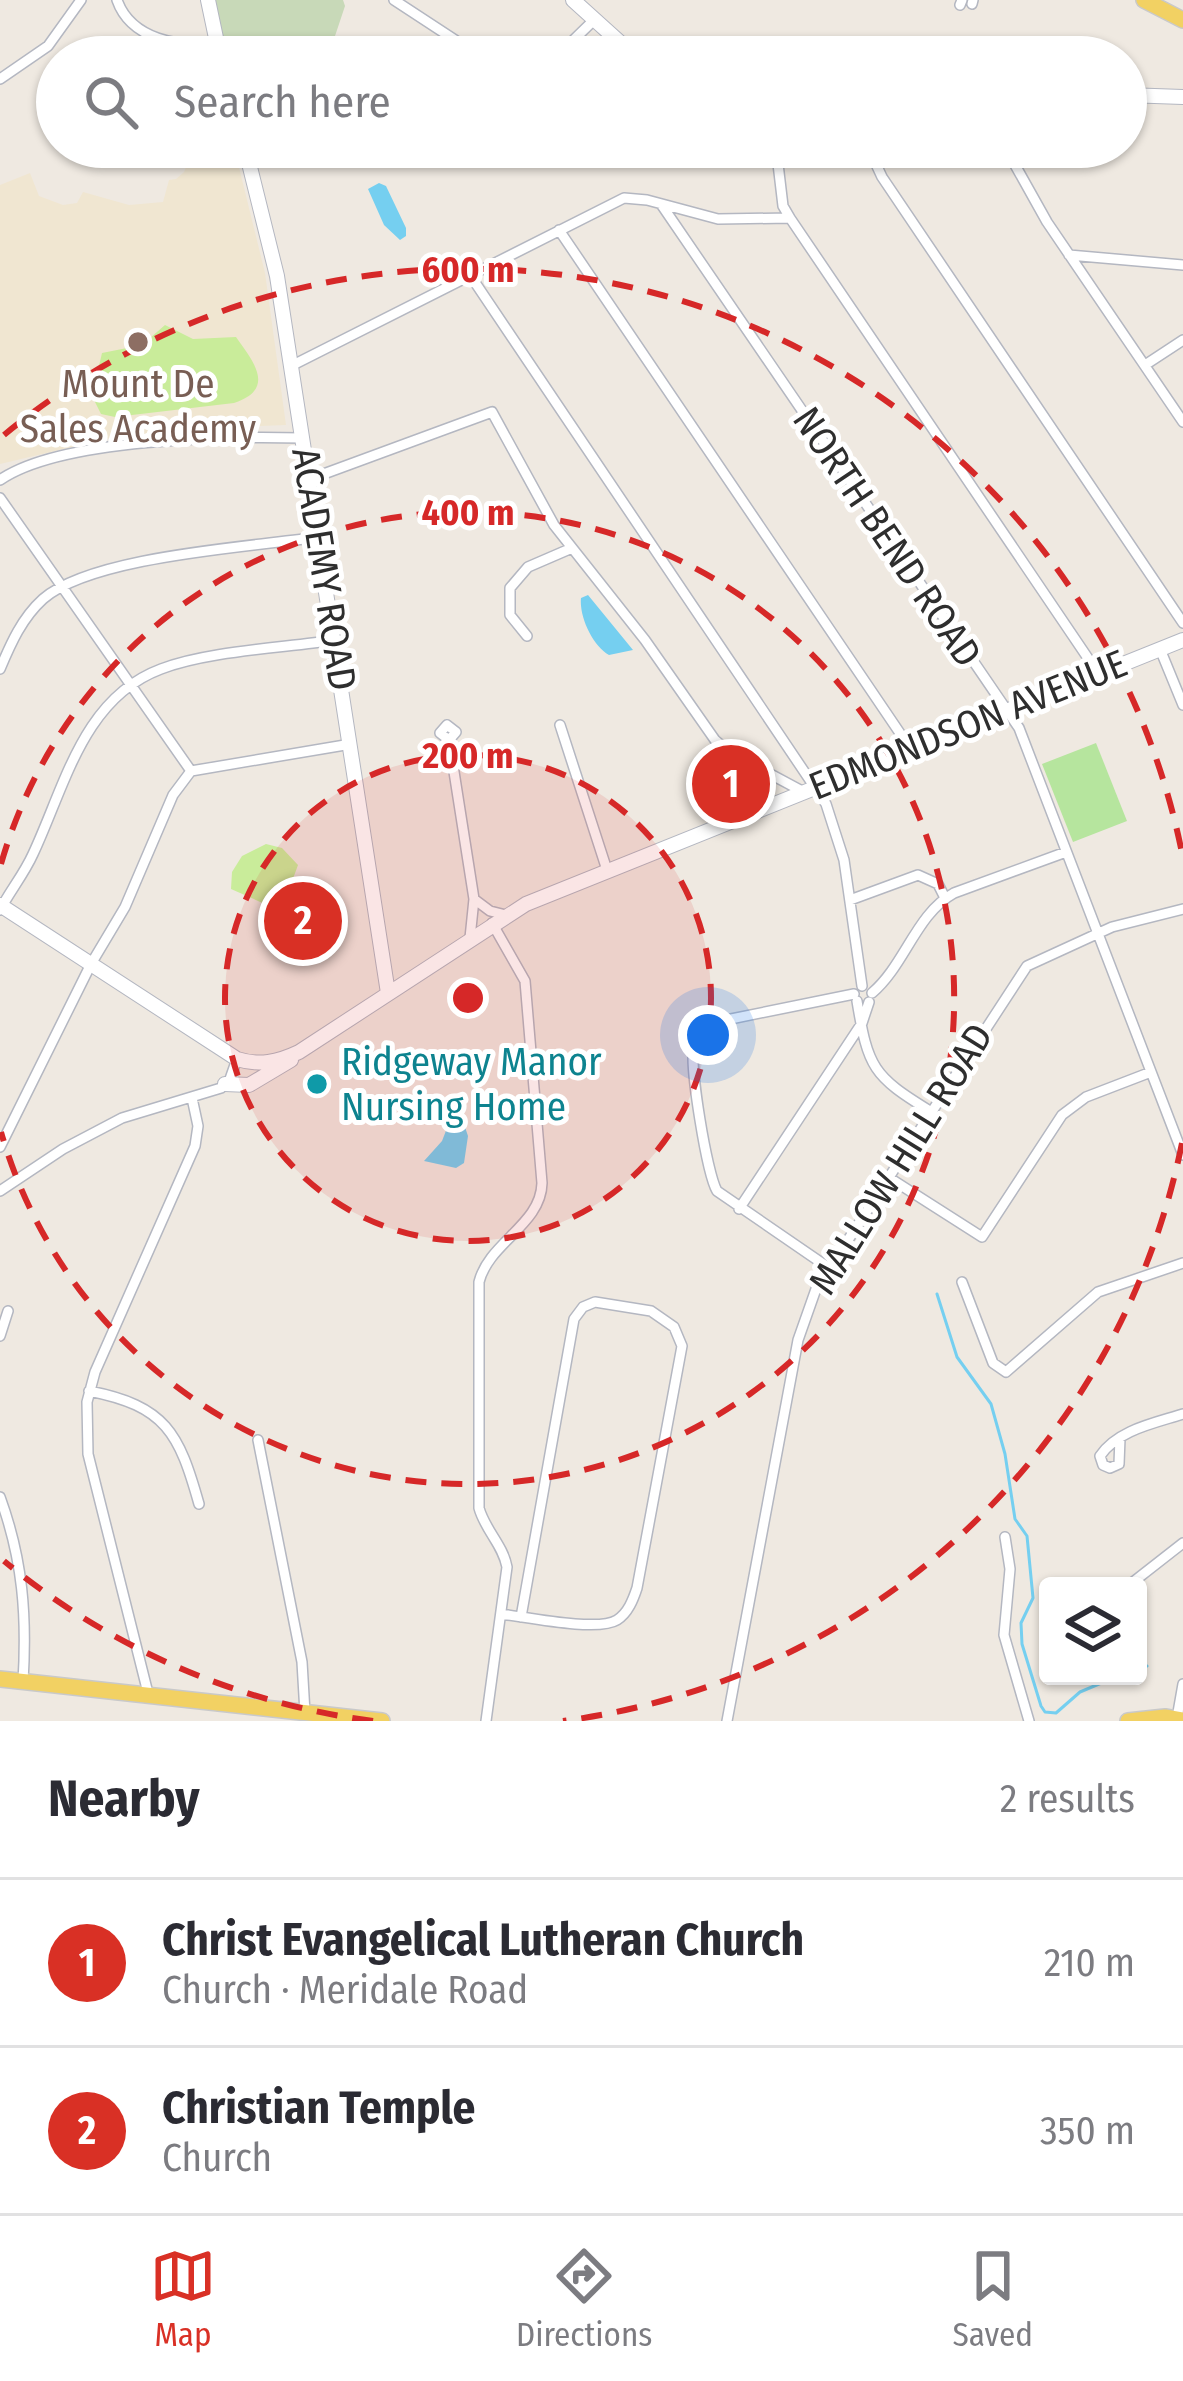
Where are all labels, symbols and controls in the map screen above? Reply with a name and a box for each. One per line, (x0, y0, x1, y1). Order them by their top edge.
search box (36, 36, 1147, 168)
icon: search (78, 69, 144, 135)
text: Search here (174, 75, 391, 129)
text: 600 m (421, 248, 515, 292)
marker: Mount De Sales Academy (125, 329, 151, 355)
place label: Mount De Sales Academy (20, 361, 257, 452)
street label: NORTH BEND ROAD (783, 399, 991, 675)
street label: ACADEMY ROAD (282, 444, 366, 694)
text: 400 m (422, 491, 514, 535)
street label: EDMONDSON AVENUE (802, 640, 1134, 810)
text: 200 m (422, 734, 513, 778)
pin: 1 (692, 739, 770, 829)
pin: 2 (264, 876, 342, 966)
centre of rings (447, 977, 489, 1019)
your location (678, 1005, 738, 1065)
street label: MALLOW HILL ROAD (799, 1016, 1003, 1302)
place label: Ridgeway Manor Nursing Home (341, 1039, 602, 1130)
marker: Ridgeway Manor Nursing Home (304, 1071, 330, 1097)
map controls (1039, 1577, 1147, 1685)
button: layers (1039, 1577, 1147, 1685)
text: Nearby (48, 1768, 200, 1830)
text: 2 results (1000, 1776, 1135, 1822)
text: Christ Evangelical Lutheran Church (162, 1913, 804, 1967)
text: 1 (79, 1940, 95, 1986)
text: 210 m (1044, 1940, 1135, 1986)
text: Church · Meridale Road (162, 1967, 528, 2013)
text: Christian Temple (162, 2081, 475, 2135)
text: 2 (78, 2108, 96, 2154)
text: 350 m (1040, 2108, 1135, 2154)
text: Church (162, 2135, 272, 2181)
tab: Map (150, 2243, 216, 2355)
tab: Directions (516, 2243, 652, 2355)
tab: Saved (952, 2243, 1033, 2355)

